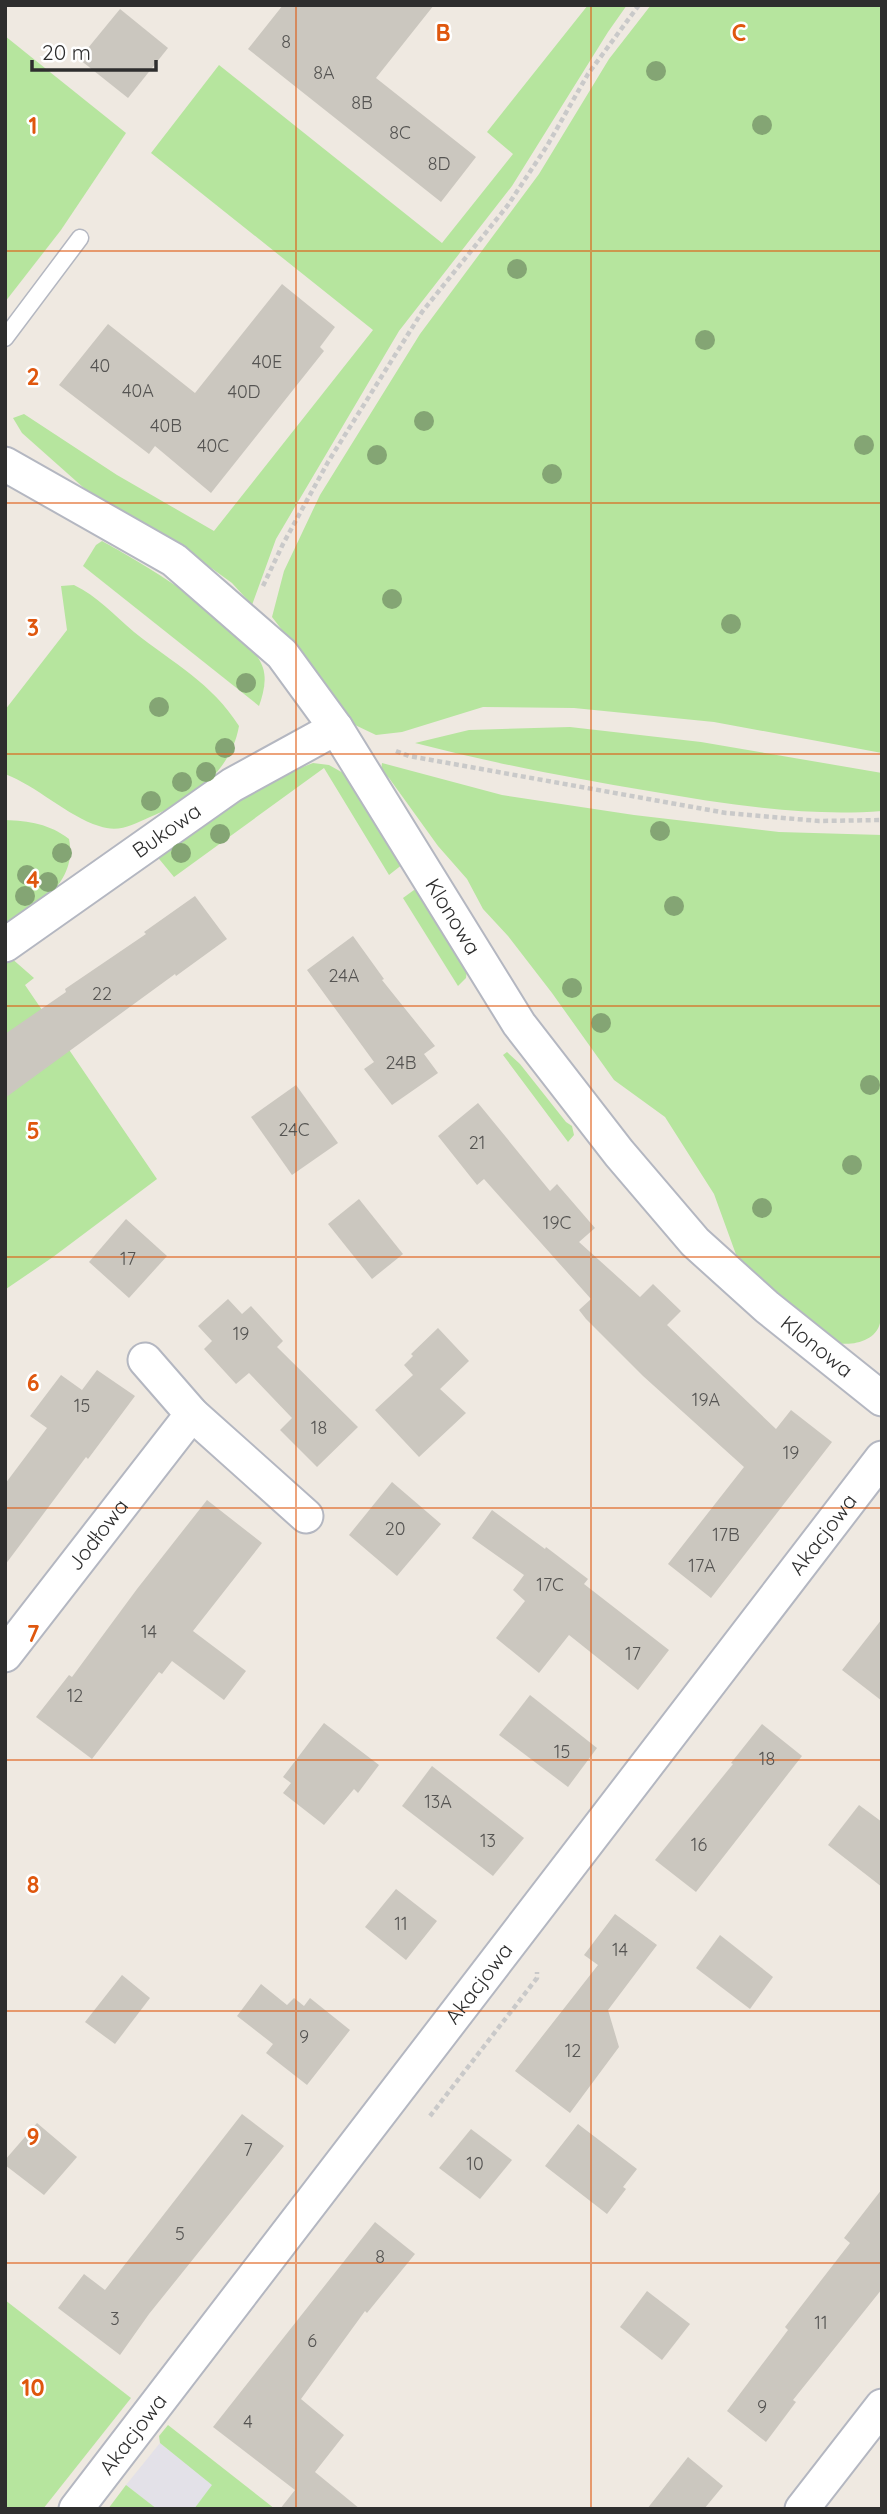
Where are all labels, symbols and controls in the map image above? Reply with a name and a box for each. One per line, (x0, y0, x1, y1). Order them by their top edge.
text: B (435, 18, 451, 47)
text: C (732, 18, 746, 47)
scale bar (32, 28, 156, 72)
house number: 8 (281, 30, 291, 53)
text: 20 m (42, 39, 91, 65)
house number: 8A (313, 61, 335, 84)
house number: 8B (351, 91, 373, 114)
text: 1 (29, 111, 37, 140)
house number: 8C (389, 121, 411, 144)
house number: 8D (428, 152, 450, 175)
house number: 40E (252, 350, 282, 373)
house number: 40 (90, 354, 110, 377)
text: 2 (26, 362, 40, 391)
house number: 40A (122, 379, 154, 402)
house number: 40D (227, 380, 261, 403)
house number: 40B (150, 414, 182, 437)
house number: 40C (197, 434, 229, 457)
text: 3 (27, 613, 39, 642)
street label: Bukowa (127, 797, 206, 863)
text: 4 (26, 865, 40, 894)
street label: Klonowa (420, 873, 487, 959)
house number: 24A (329, 964, 360, 987)
house number: 22 (92, 982, 112, 1005)
house number: 24B (386, 1051, 416, 1074)
text: 5 (26, 1116, 40, 1145)
house number: 24C (279, 1118, 310, 1141)
house number: 21 (469, 1131, 485, 1154)
house number: 19C (543, 1211, 571, 1234)
house number: 17 (120, 1247, 136, 1270)
street label: Klonowa (776, 1309, 859, 1383)
house number: 19 (233, 1322, 249, 1345)
text: 6 (27, 1368, 39, 1397)
house number: 19A (692, 1388, 721, 1411)
house number: 15 (74, 1394, 90, 1417)
house number: 18 (311, 1416, 327, 1439)
house number: 19 (783, 1441, 799, 1464)
street label: Akacjowa (783, 1488, 862, 1580)
street label: Jodłowa (61, 1493, 133, 1575)
house number: 20 (385, 1517, 405, 1540)
house number: 17B (712, 1523, 740, 1546)
house number: 17A (688, 1554, 716, 1577)
house number: 17C (536, 1573, 564, 1596)
text: 7 (27, 1619, 40, 1648)
house number: 14 (141, 1620, 157, 1643)
house number: 17 (625, 1642, 641, 1665)
house number: 12 (67, 1684, 83, 1707)
house number: 15 (554, 1740, 570, 1763)
house number: 18 (759, 1747, 775, 1770)
house number: 13A (424, 1790, 452, 1813)
house number: 13 (480, 1829, 496, 1852)
house number: 16 (691, 1833, 707, 1856)
text: 8 (27, 1870, 39, 1899)
house number: 11 (394, 1912, 408, 1935)
street label: Akacjowa (439, 1937, 517, 2029)
house number: 14 (612, 1938, 628, 1961)
house number: 9 (299, 2025, 309, 2048)
house number: 12 (565, 2039, 581, 2062)
text: 9 (26, 2122, 40, 2151)
house number: 7 (243, 2138, 253, 2161)
house number: 10 (466, 2152, 484, 2175)
house number: 5 (175, 2222, 185, 2245)
house number: 8 (375, 2245, 385, 2268)
house number: 3 (110, 2307, 120, 2330)
house number: 11 (814, 2311, 828, 2334)
house number: 6 (307, 2329, 317, 2352)
text: 10 (21, 2373, 45, 2402)
street label: Akacjowa (93, 2388, 172, 2480)
house number: 9 (757, 2395, 767, 2418)
house number: 4 (243, 2410, 253, 2433)

